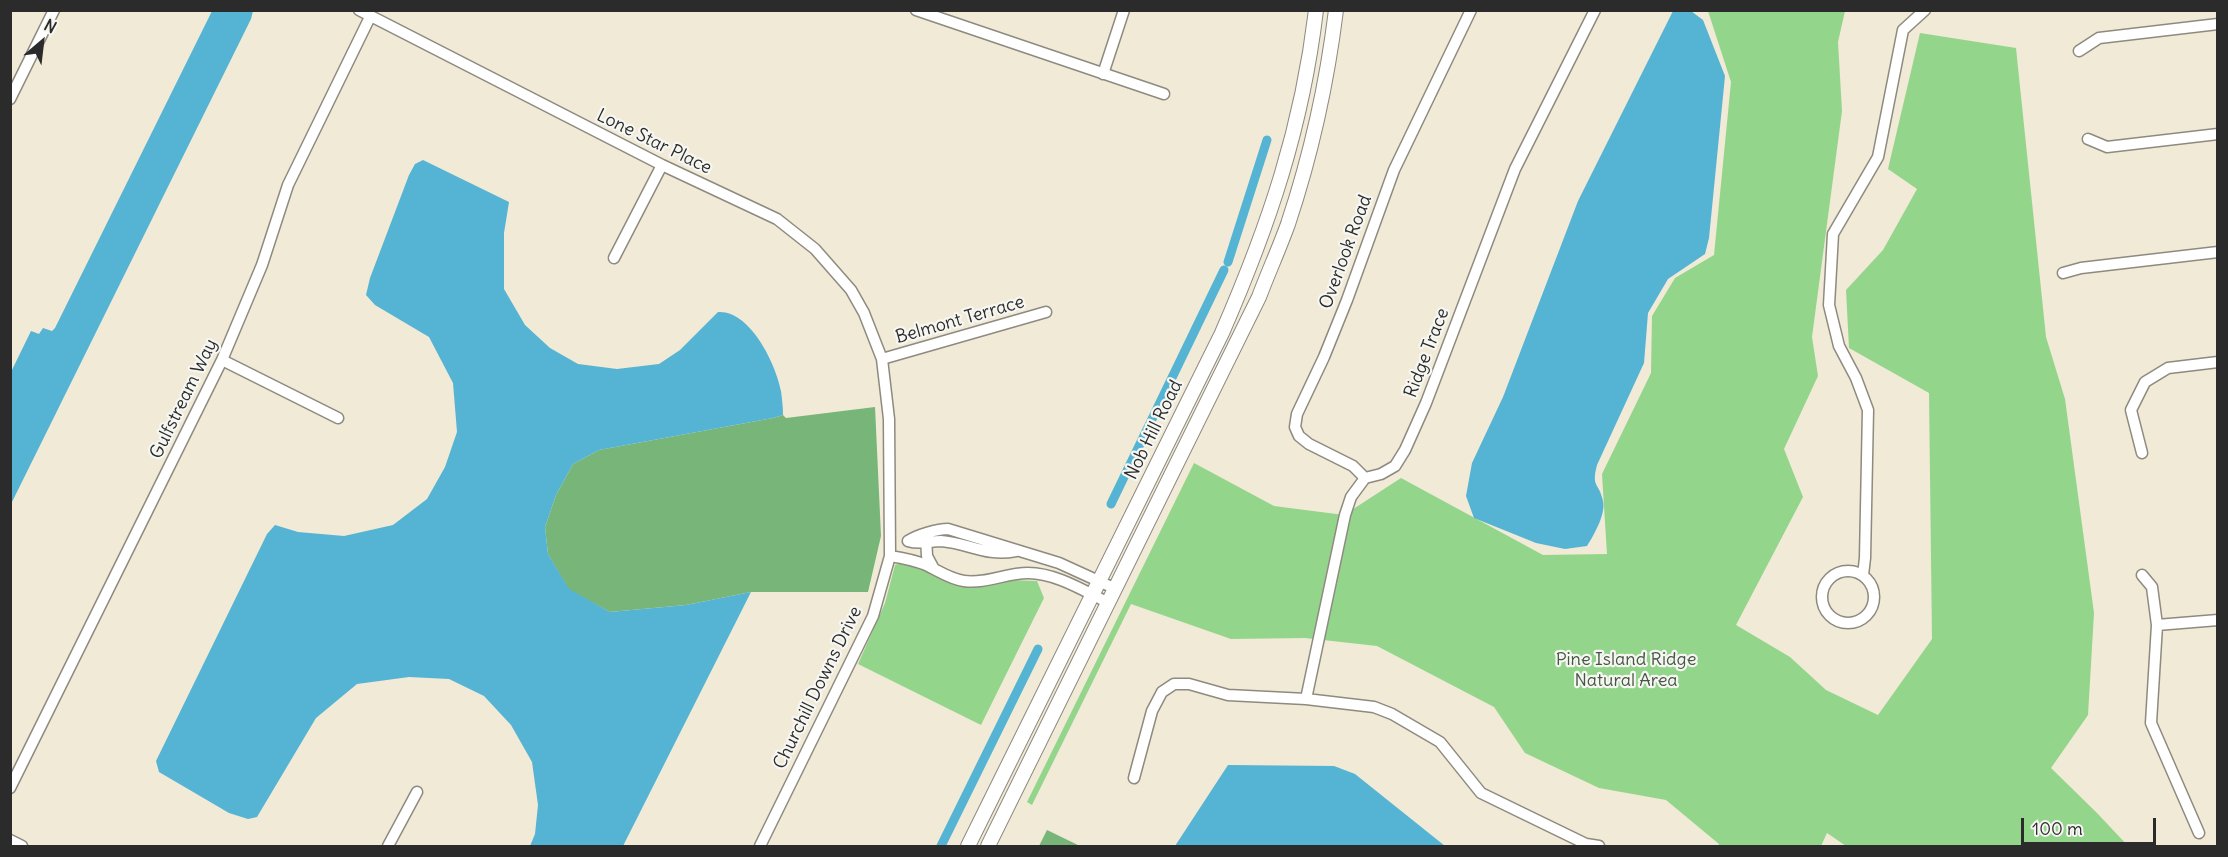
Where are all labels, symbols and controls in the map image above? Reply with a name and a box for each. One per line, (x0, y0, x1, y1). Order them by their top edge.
north arrow (12, 12, 72, 72)
text: N (41, 15, 60, 38)
street label: Lone Star Place (593, 105, 715, 179)
street label: Overlook Road (1315, 192, 1377, 312)
street label: Belmont Terrace (893, 291, 1027, 349)
street label: Ridge Trace (1400, 305, 1454, 401)
street label: Gulfstream Way (146, 336, 222, 462)
street label: Nob Hill Road (1121, 377, 1187, 483)
street label: Churchill Downs Drive (769, 603, 867, 773)
park label: Pine Island Ridge Natural Area (1556, 649, 1696, 692)
scale bar (2024, 806, 2159, 844)
text: 100 m (2032, 817, 2083, 840)

